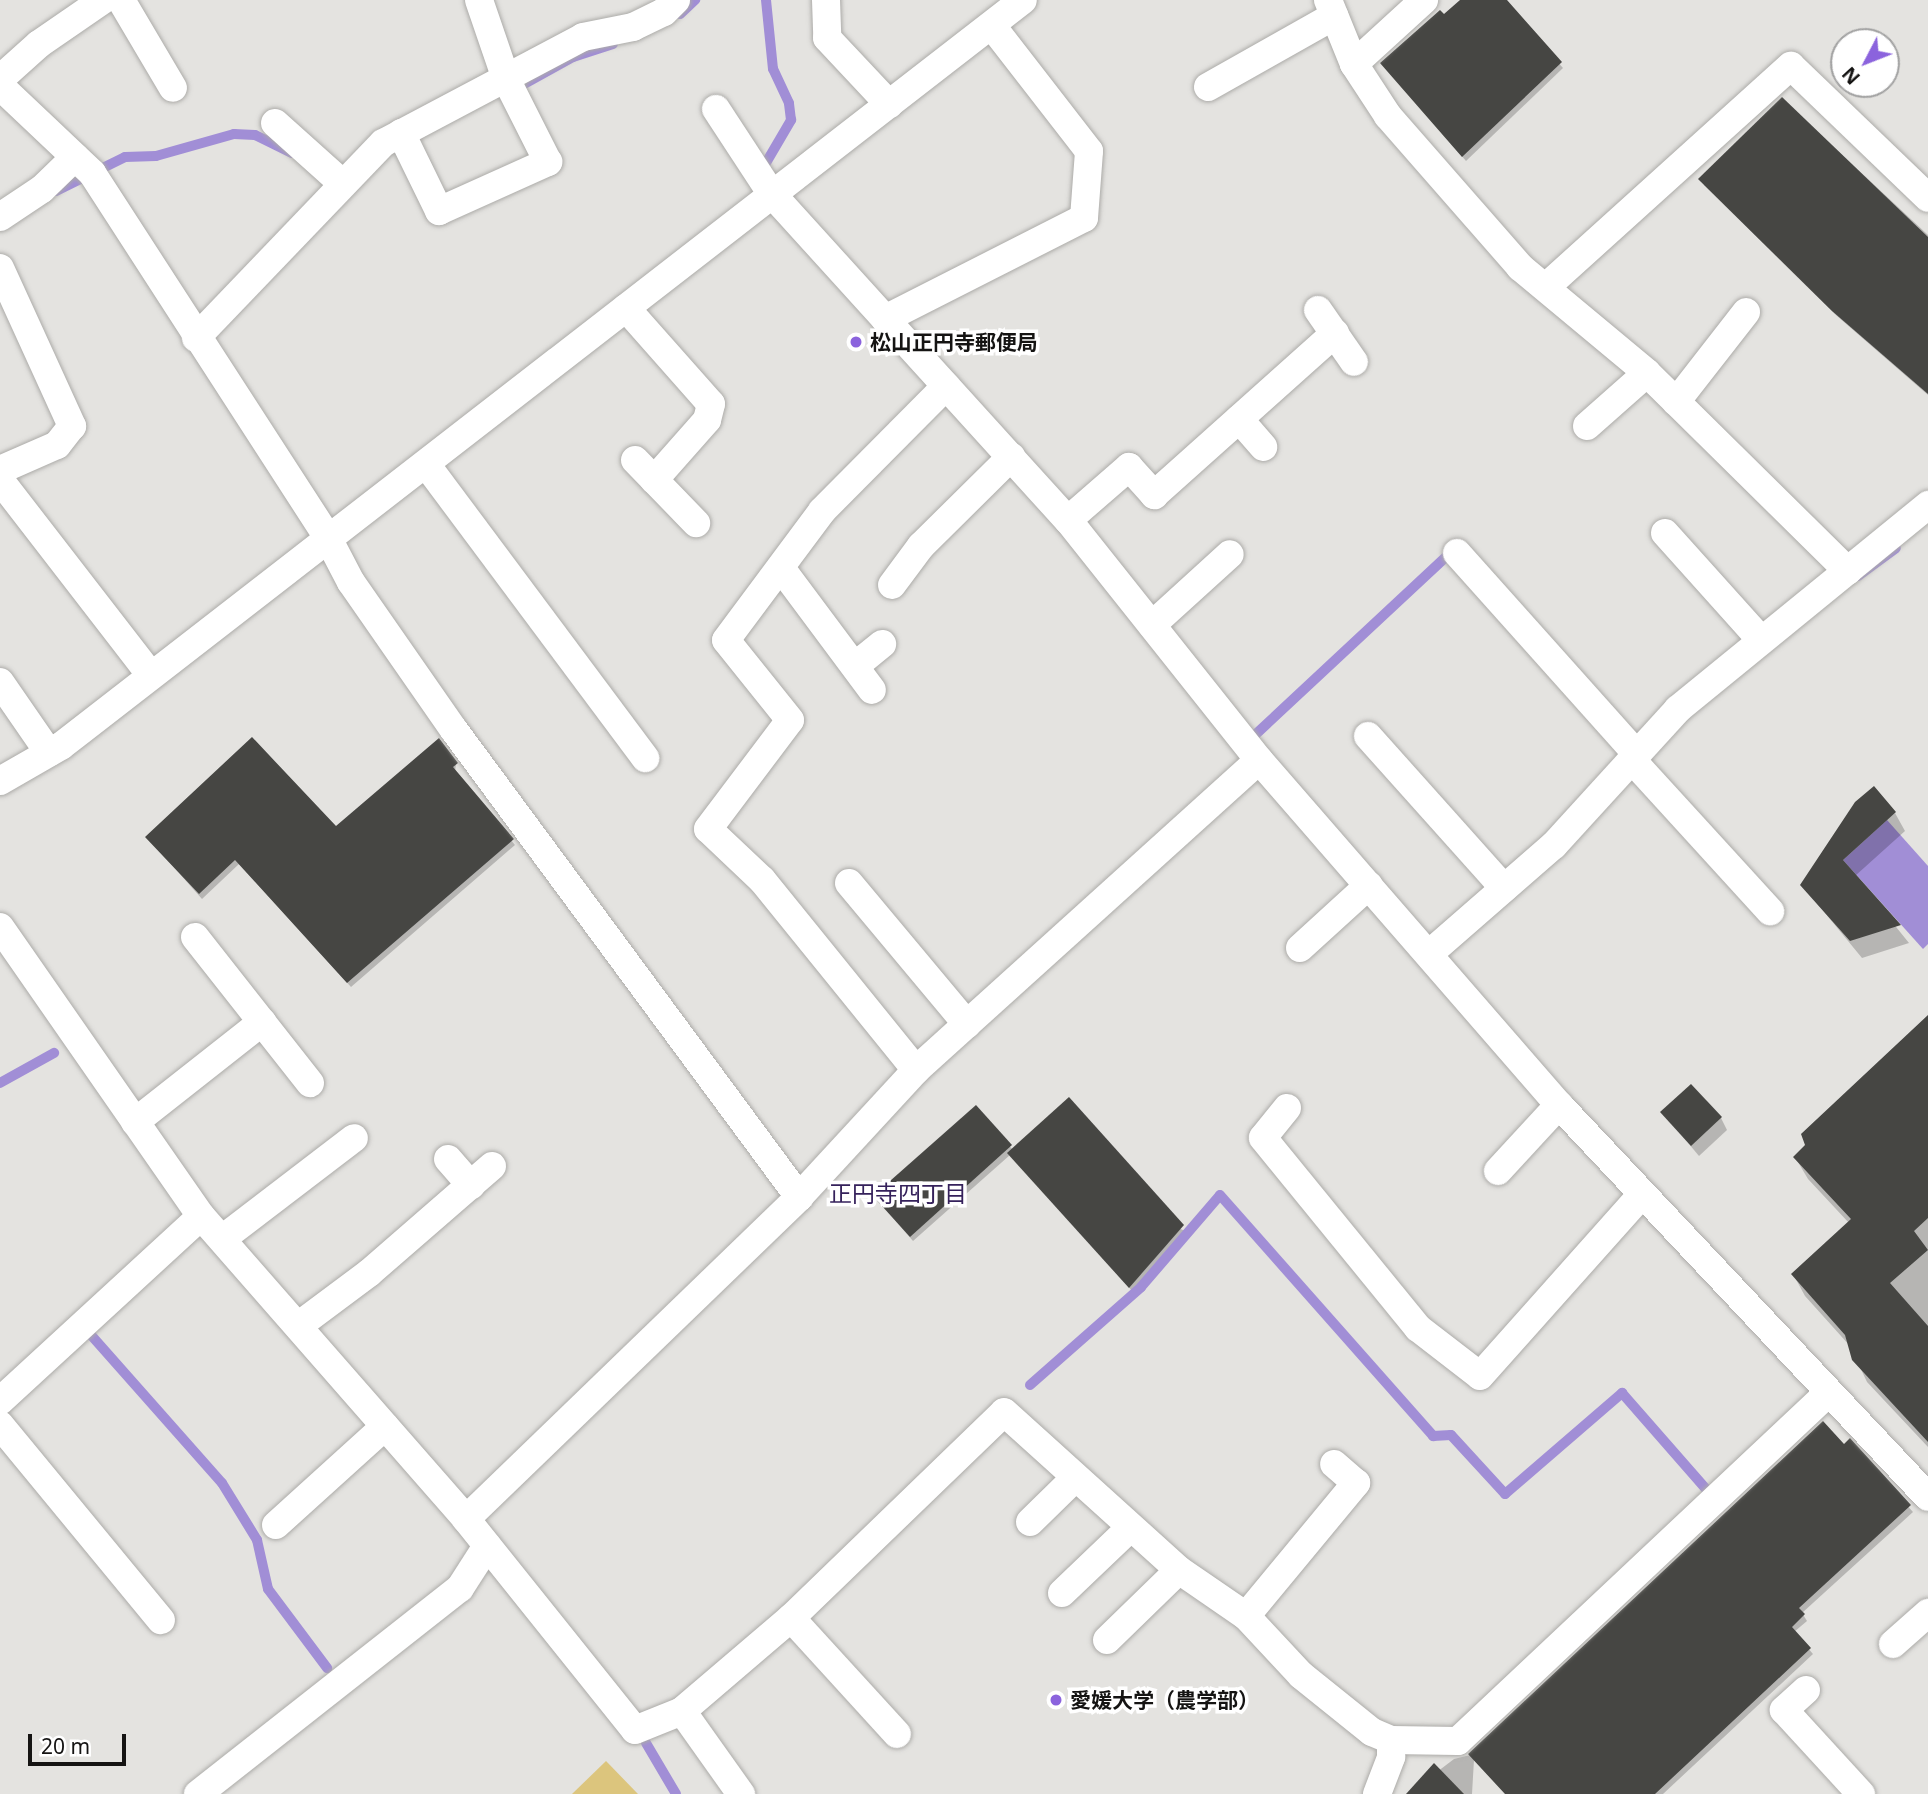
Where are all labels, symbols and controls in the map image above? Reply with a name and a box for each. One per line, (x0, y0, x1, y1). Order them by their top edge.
north arrow (1830, 28, 1900, 98)
text: N (1836, 61, 1866, 90)
place label: 松山正円寺郵便局 (870, 329, 1038, 355)
marker: 松山正円寺郵便局 (848, 334, 864, 350)
district label: 正円寺四丁目 (829, 1179, 967, 1207)
place label: 愛媛大学（農学部） (1070, 1687, 1259, 1713)
marker: 愛媛大学（農学部） (1048, 1692, 1064, 1708)
scale bar (32, 1720, 130, 1764)
text: 20 m (41, 1732, 90, 1760)

